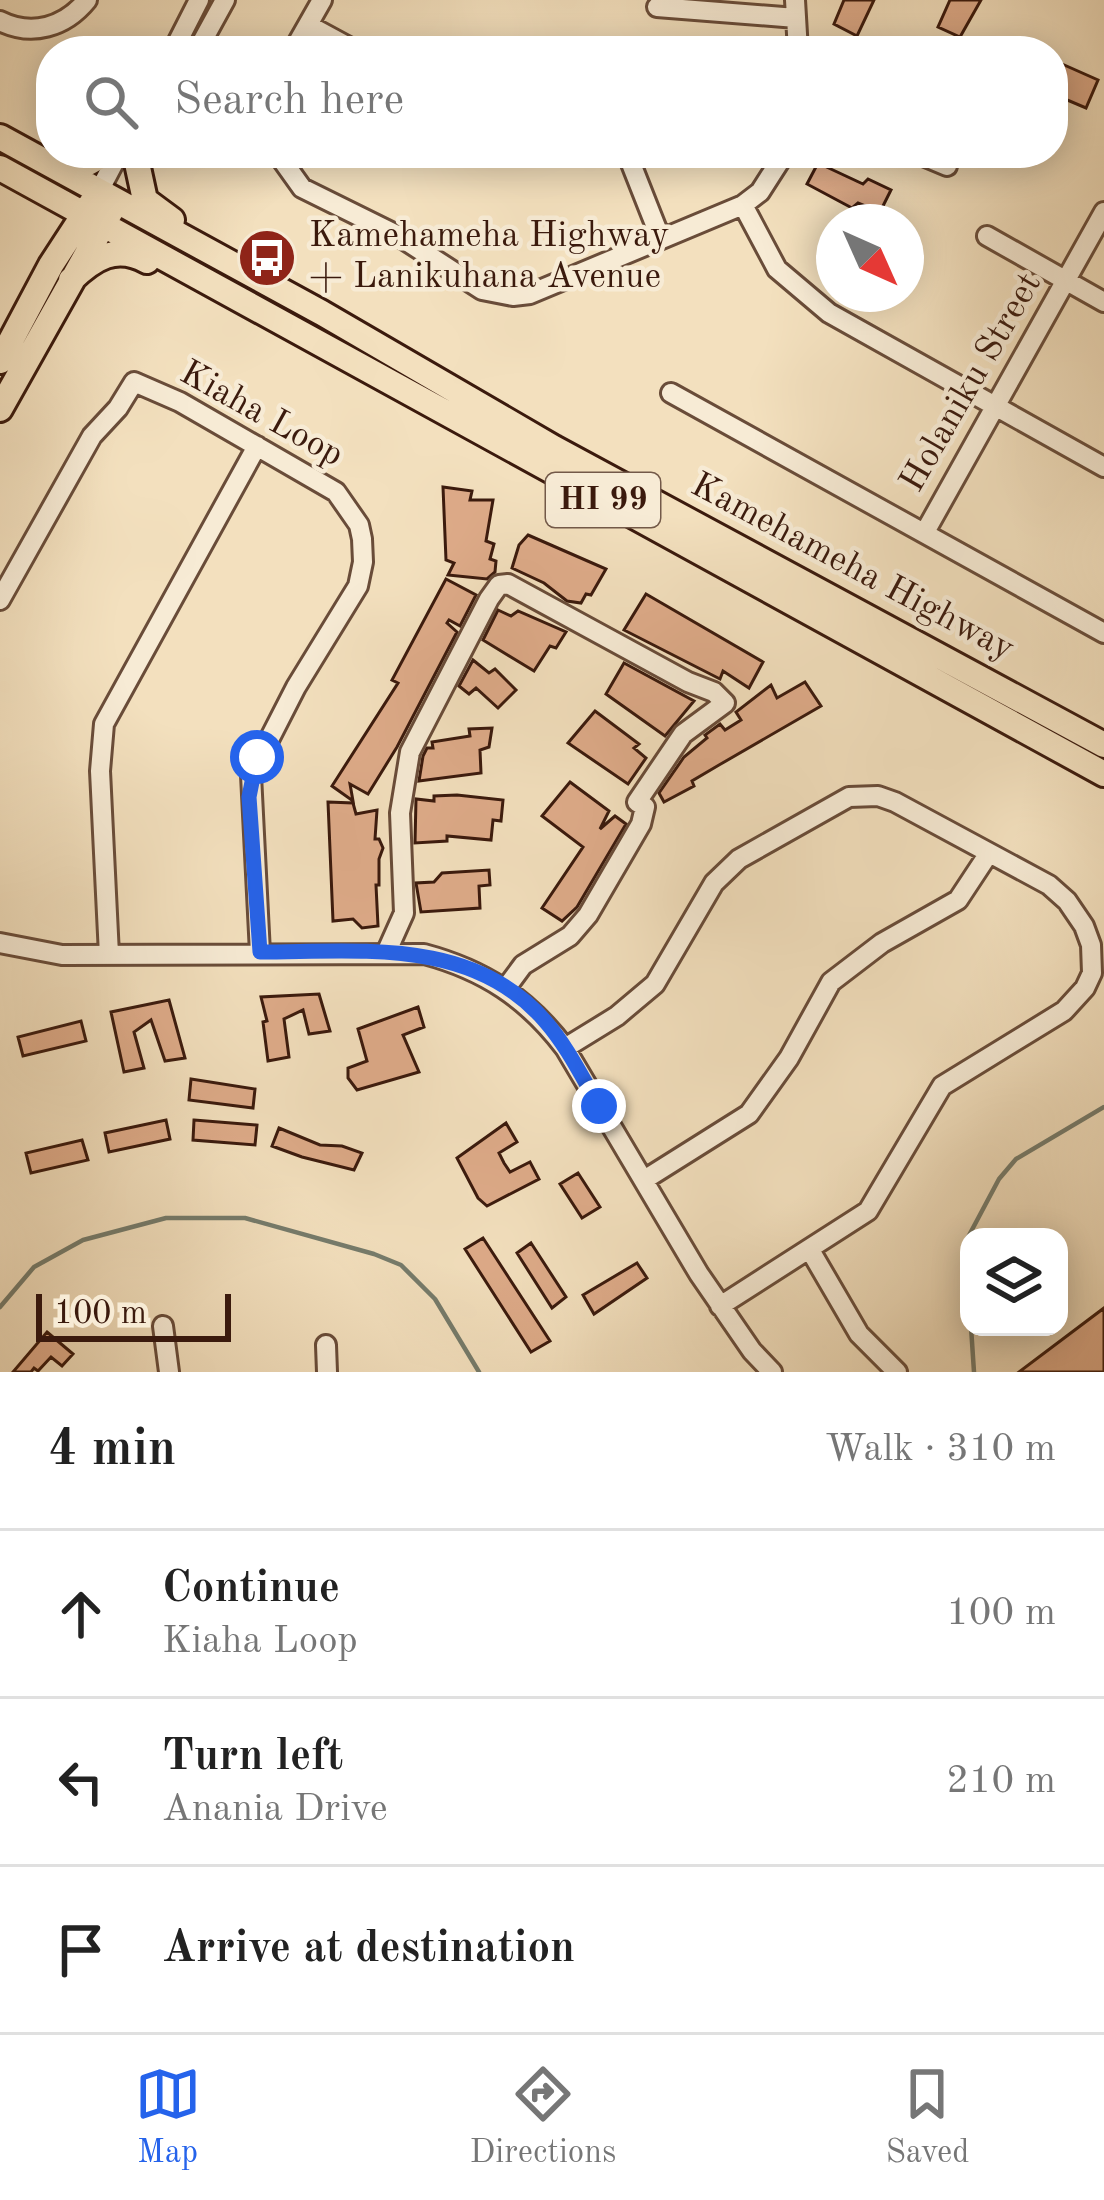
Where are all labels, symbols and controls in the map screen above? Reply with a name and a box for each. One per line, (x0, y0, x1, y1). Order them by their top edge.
search box (36, 36, 1068, 168)
icon: search (78, 69, 144, 135)
text: Search here (174, 79, 404, 124)
north arrow (816, 204, 924, 312)
place label: Kamehameha Highway + Lanikuhana Avenue (309, 219, 669, 296)
bus stop icon: Kamehameha Highway + Lanikuhana Avenue (236, 227, 298, 289)
street label: Holaniku Street (895, 267, 1049, 499)
street label: Kiaha Loop (173, 355, 349, 475)
street label: Kamehameha Highway (684, 468, 1020, 668)
road number: HI 99 (546, 473, 660, 527)
route start (230, 730, 284, 784)
route end (572, 1079, 626, 1133)
map controls (960, 1228, 1068, 1336)
button: layers (960, 1228, 1068, 1336)
scale bar (36, 1288, 231, 1341)
text: 100 m (54, 1298, 147, 1331)
text: 4 min (48, 1425, 176, 1476)
text: Walk · 310 m (825, 1430, 1056, 1469)
text: Continue (162, 1567, 340, 1612)
icon: ahead (48, 1581, 114, 1647)
text: 100 m (946, 1594, 1056, 1633)
text: Kiaha Loop (162, 1622, 358, 1661)
text: Turn left (162, 1735, 343, 1780)
icon: left (48, 1749, 114, 1815)
text: 210 m (946, 1762, 1056, 1801)
text: Anania Drive (162, 1790, 388, 1829)
icon: arrive (48, 1917, 114, 1983)
text: Arrive at destination (162, 1927, 575, 1972)
tab: Map (135, 2061, 201, 2174)
tab: Directions (470, 2061, 616, 2174)
tab: Saved (885, 2061, 969, 2174)

